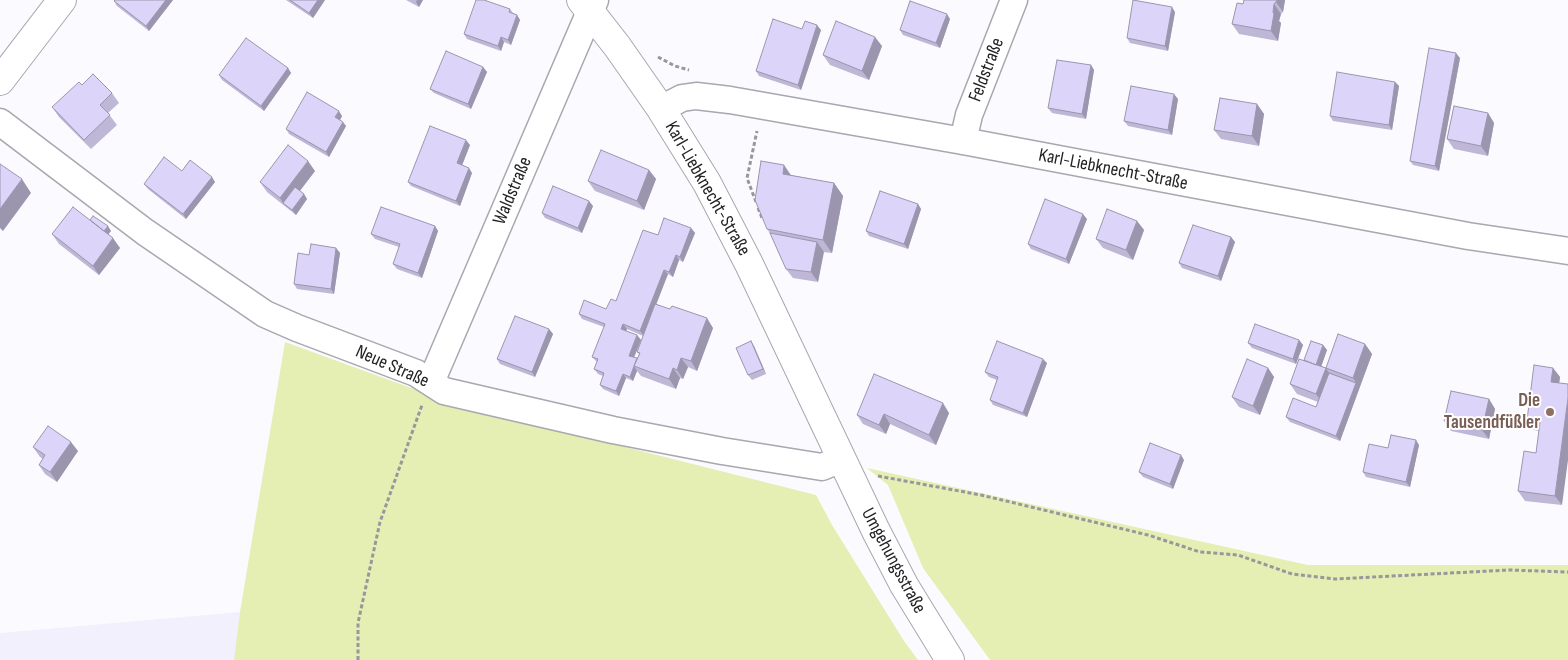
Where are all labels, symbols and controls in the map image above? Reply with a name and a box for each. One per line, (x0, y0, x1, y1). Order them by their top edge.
street label: Feldstraße (964, 35, 1010, 105)
street label: Karl-Liebknecht-Straße (659, 118, 755, 260)
street label: Karl-Liebknecht-Straße (1037, 144, 1189, 196)
street label: Waldstraße (489, 154, 537, 228)
street label: Neue Straße (352, 341, 432, 393)
place label: Die Tausendfüßler (1444, 390, 1540, 434)
marker: Die Tausendfüßler (1544, 406, 1556, 418)
street label: Umgehungsstraße (856, 505, 930, 617)

